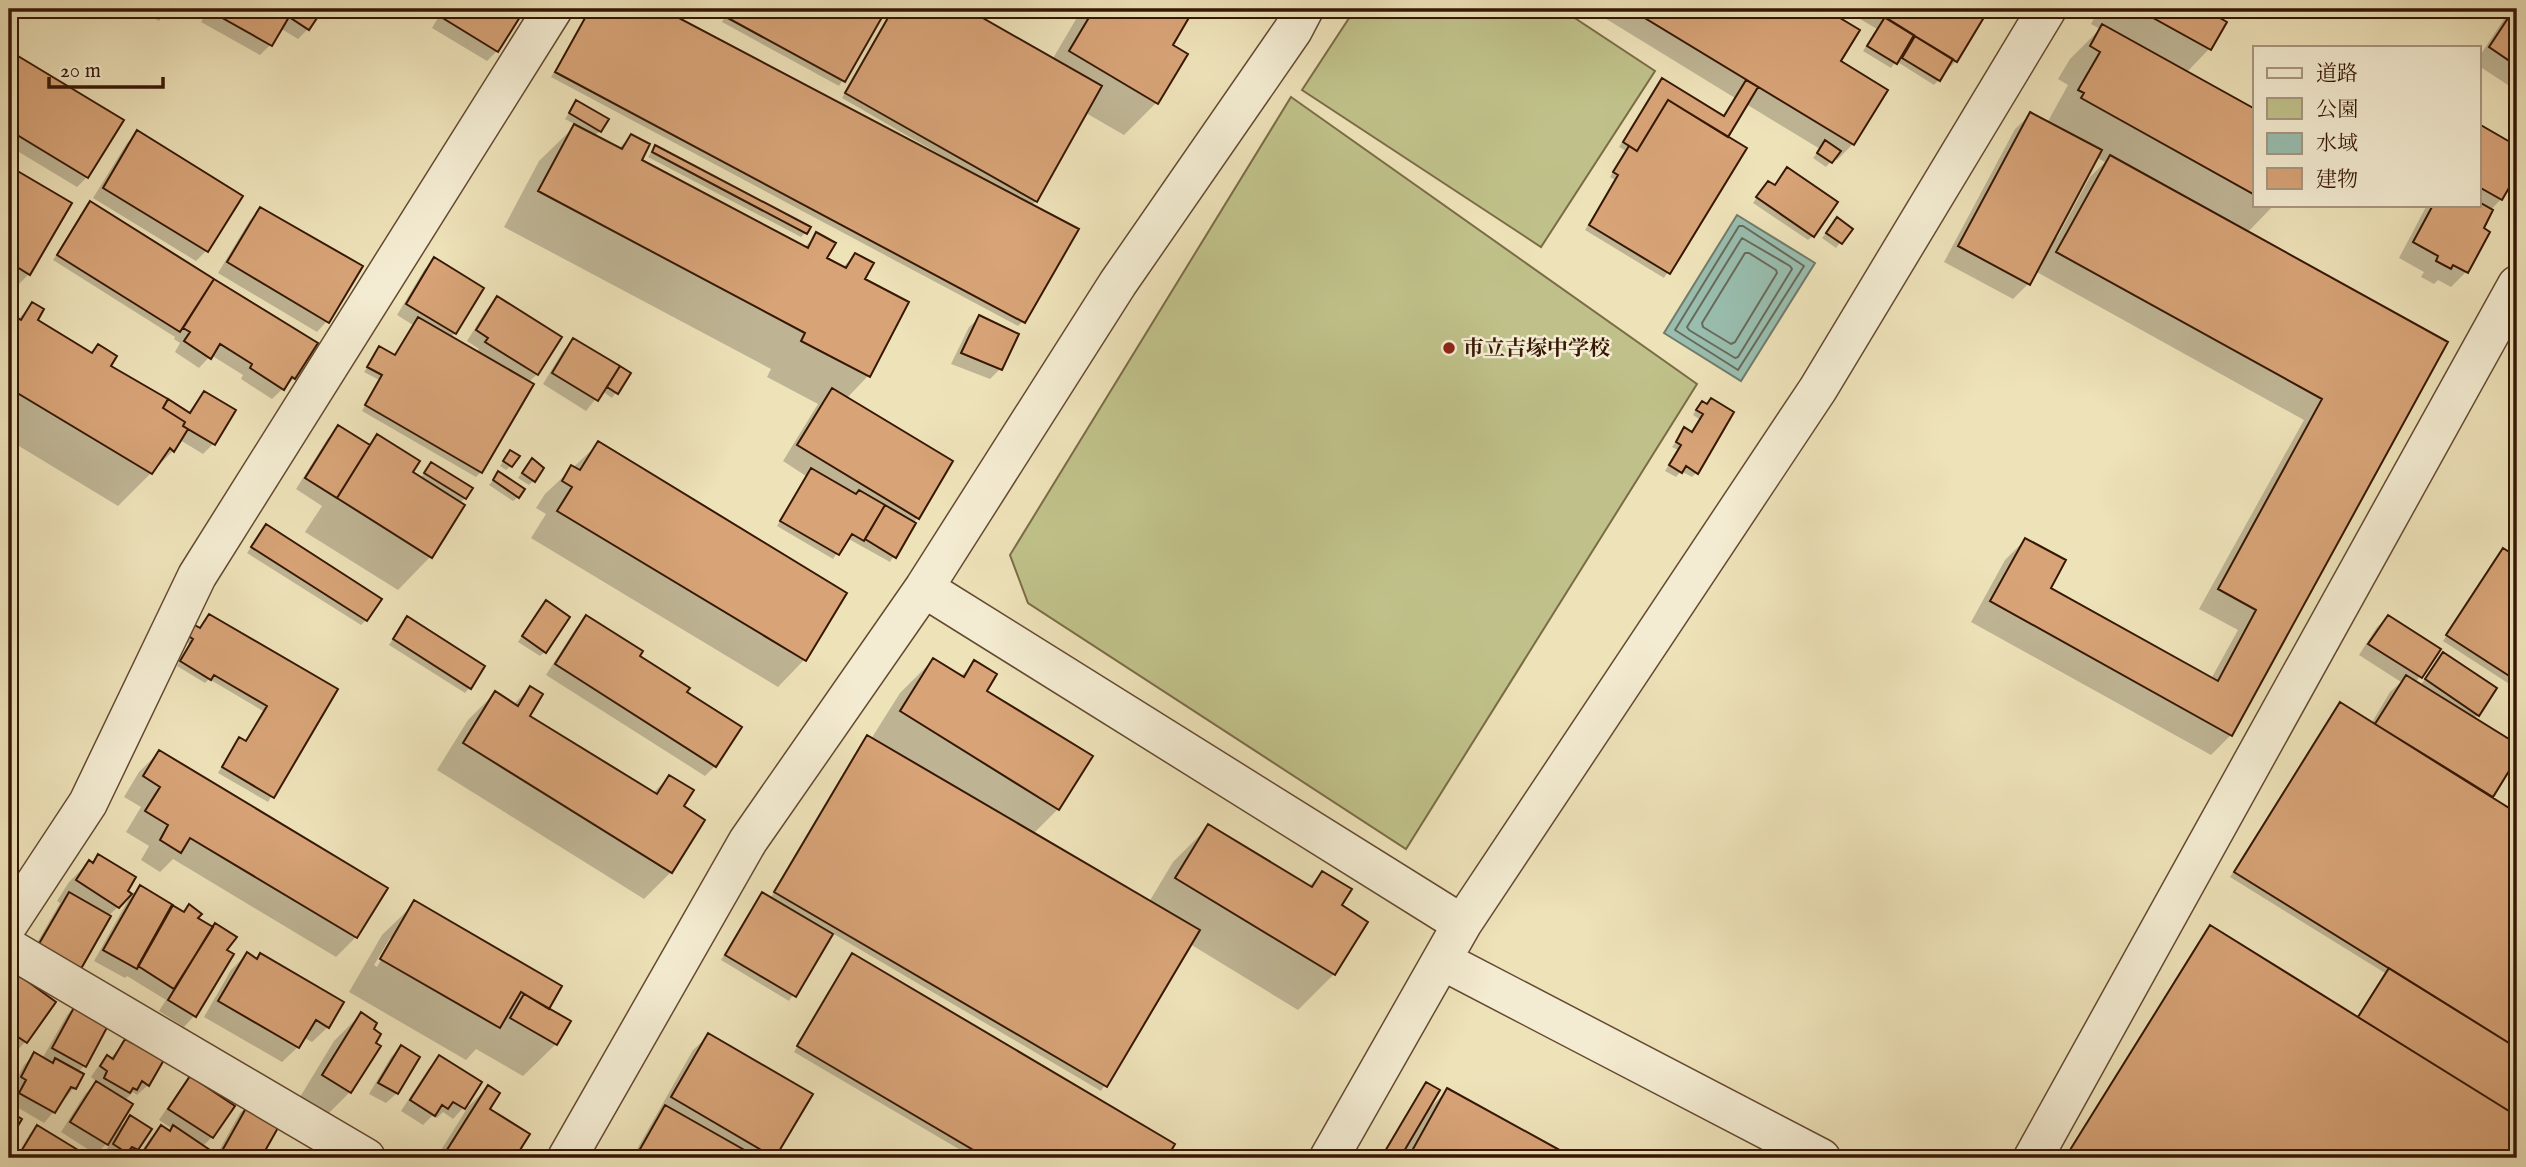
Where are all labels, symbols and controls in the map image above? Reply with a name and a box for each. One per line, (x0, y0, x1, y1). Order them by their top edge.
scale bar (49, 46, 163, 90)
legend (2253, 46, 2480, 206)
text: 20 m (60, 58, 101, 85)
text: 道路 (2316, 61, 2358, 88)
text: 公園 (2316, 97, 2358, 124)
text: 水域 (2316, 131, 2358, 158)
text: 建物 (2316, 167, 2358, 194)
place label: 市立吉塚中学校 (1463, 336, 1610, 363)
marker: 市立吉塚中学校 (1441, 340, 1457, 356)

